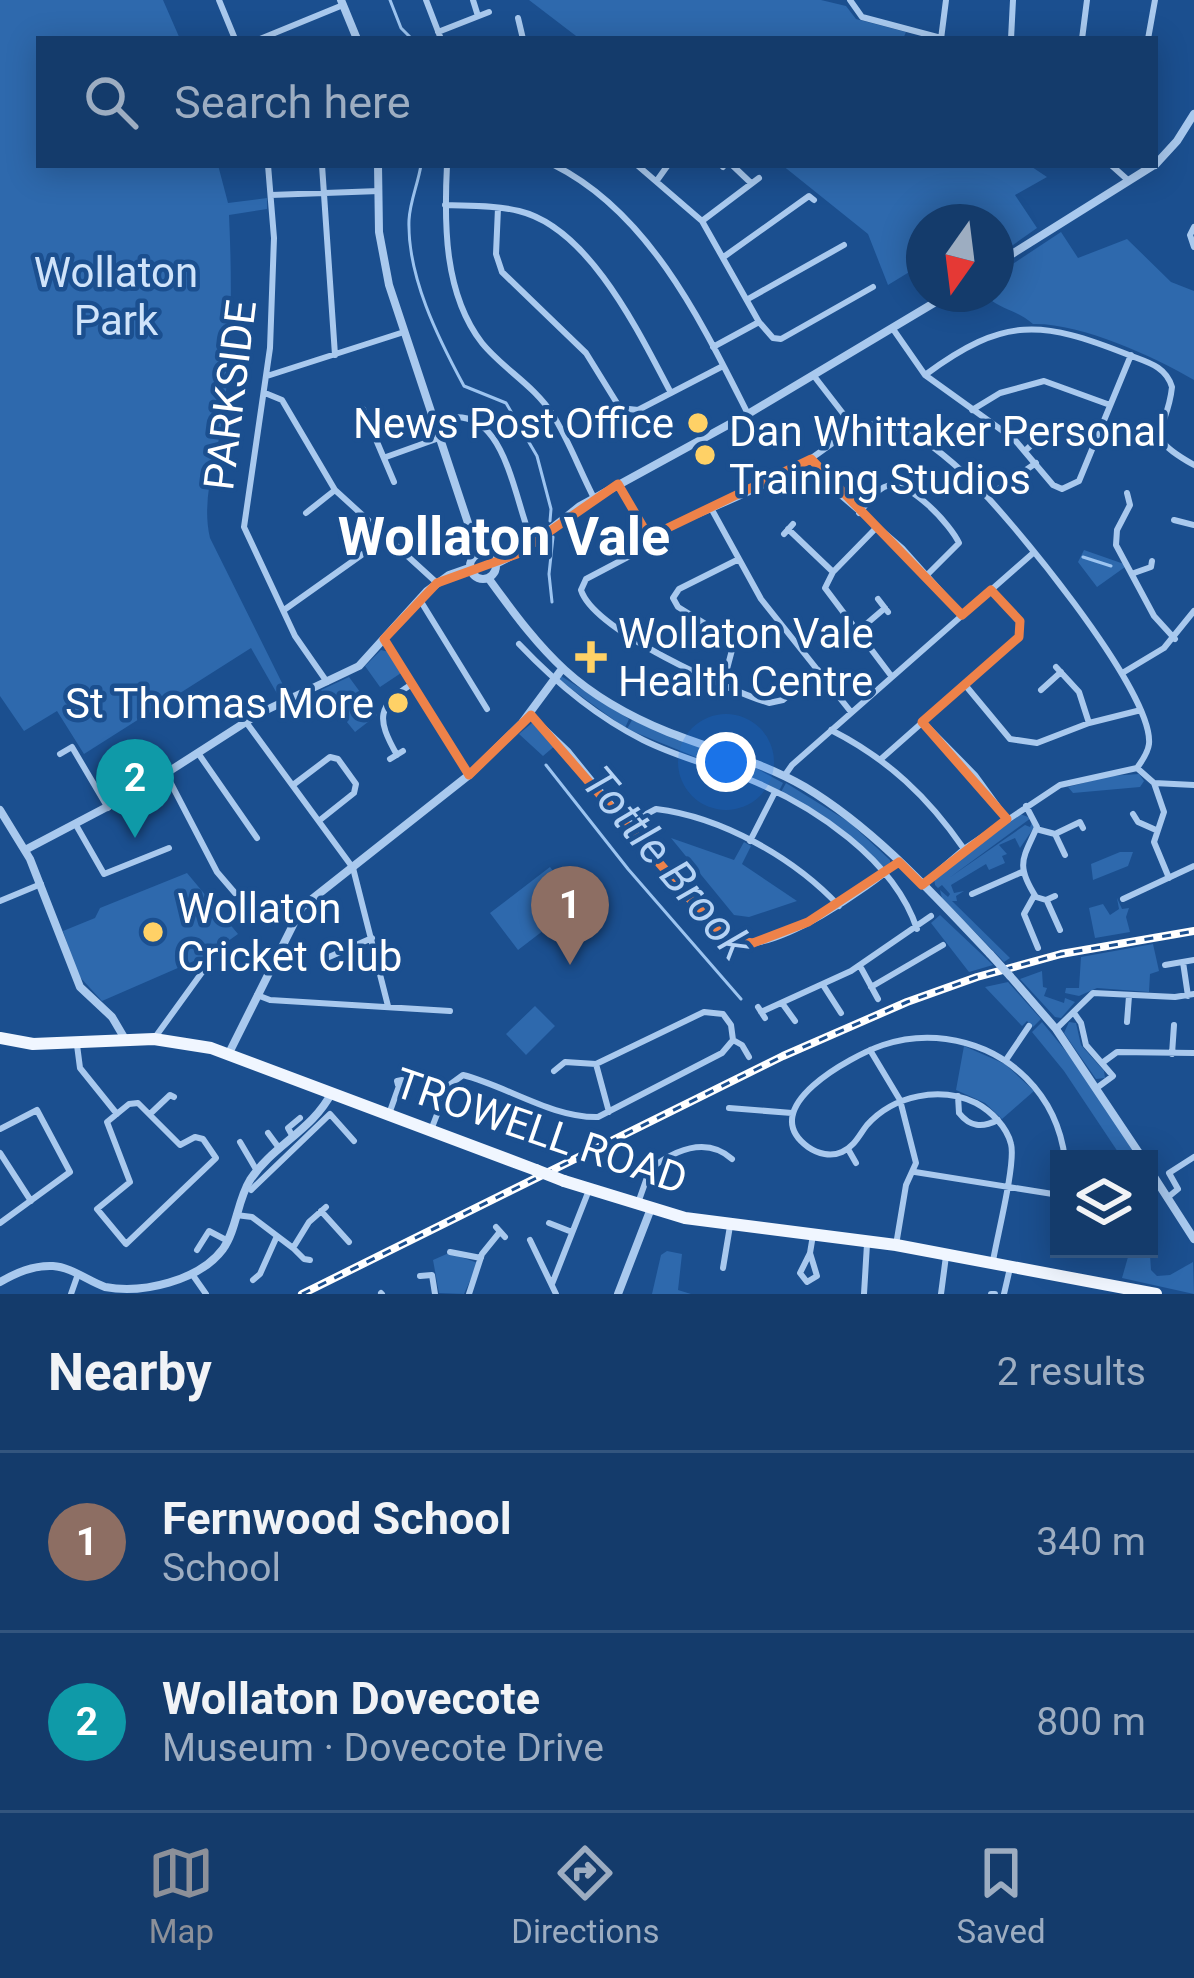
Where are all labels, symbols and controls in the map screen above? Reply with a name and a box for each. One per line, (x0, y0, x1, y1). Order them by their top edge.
search box (36, 36, 1158, 168)
icon: search (78, 69, 144, 135)
text: Search here (174, 76, 411, 129)
north arrow (906, 204, 1014, 312)
park label: Wollaton Park (34, 248, 198, 345)
street label: PARKSIDE (194, 297, 266, 493)
place label: News Post Office (353, 399, 674, 448)
place label: Dan Whittaker Personal Training Studios (729, 407, 1166, 504)
marker: News Post Office (685, 410, 711, 436)
marker: Dan Whittaker Personal Training Studios (692, 442, 718, 468)
district label: Wollaton Vale (338, 505, 670, 568)
place label: Wollaton Vale Health Centre (618, 609, 874, 706)
marker: Wollaton Vale Health Centre (575, 641, 607, 673)
place label: St Thomas More (65, 679, 374, 728)
marker: St Thomas More (385, 690, 411, 716)
your location (696, 732, 756, 792)
pin: 2 (96, 739, 174, 838)
water label: Tottle Brook (571, 756, 764, 972)
pin: 1 (531, 866, 609, 965)
place label: Wollaton Cricket Club (177, 884, 402, 981)
marker: Wollaton Cricket Club (140, 919, 166, 945)
street label: TROWELL ROAD (388, 1058, 694, 1204)
map controls (1050, 1150, 1158, 1258)
button: layers (1050, 1150, 1158, 1258)
text: Nearby (48, 1343, 212, 1402)
text: 2 results (997, 1349, 1146, 1395)
text: Fernwood School (162, 1492, 512, 1545)
text: 1 (76, 1519, 98, 1565)
text: 340 m (1036, 1519, 1146, 1565)
text: School (162, 1545, 281, 1591)
text: Wollaton Dovecote (162, 1672, 540, 1725)
text: 2 (76, 1699, 98, 1745)
text: 800 m (1036, 1699, 1146, 1745)
text: Museum · Dovecote Drive (162, 1725, 604, 1771)
tab: Map (148, 1840, 214, 1951)
tab: Directions (511, 1840, 660, 1951)
tab: Saved (956, 1840, 1046, 1951)

